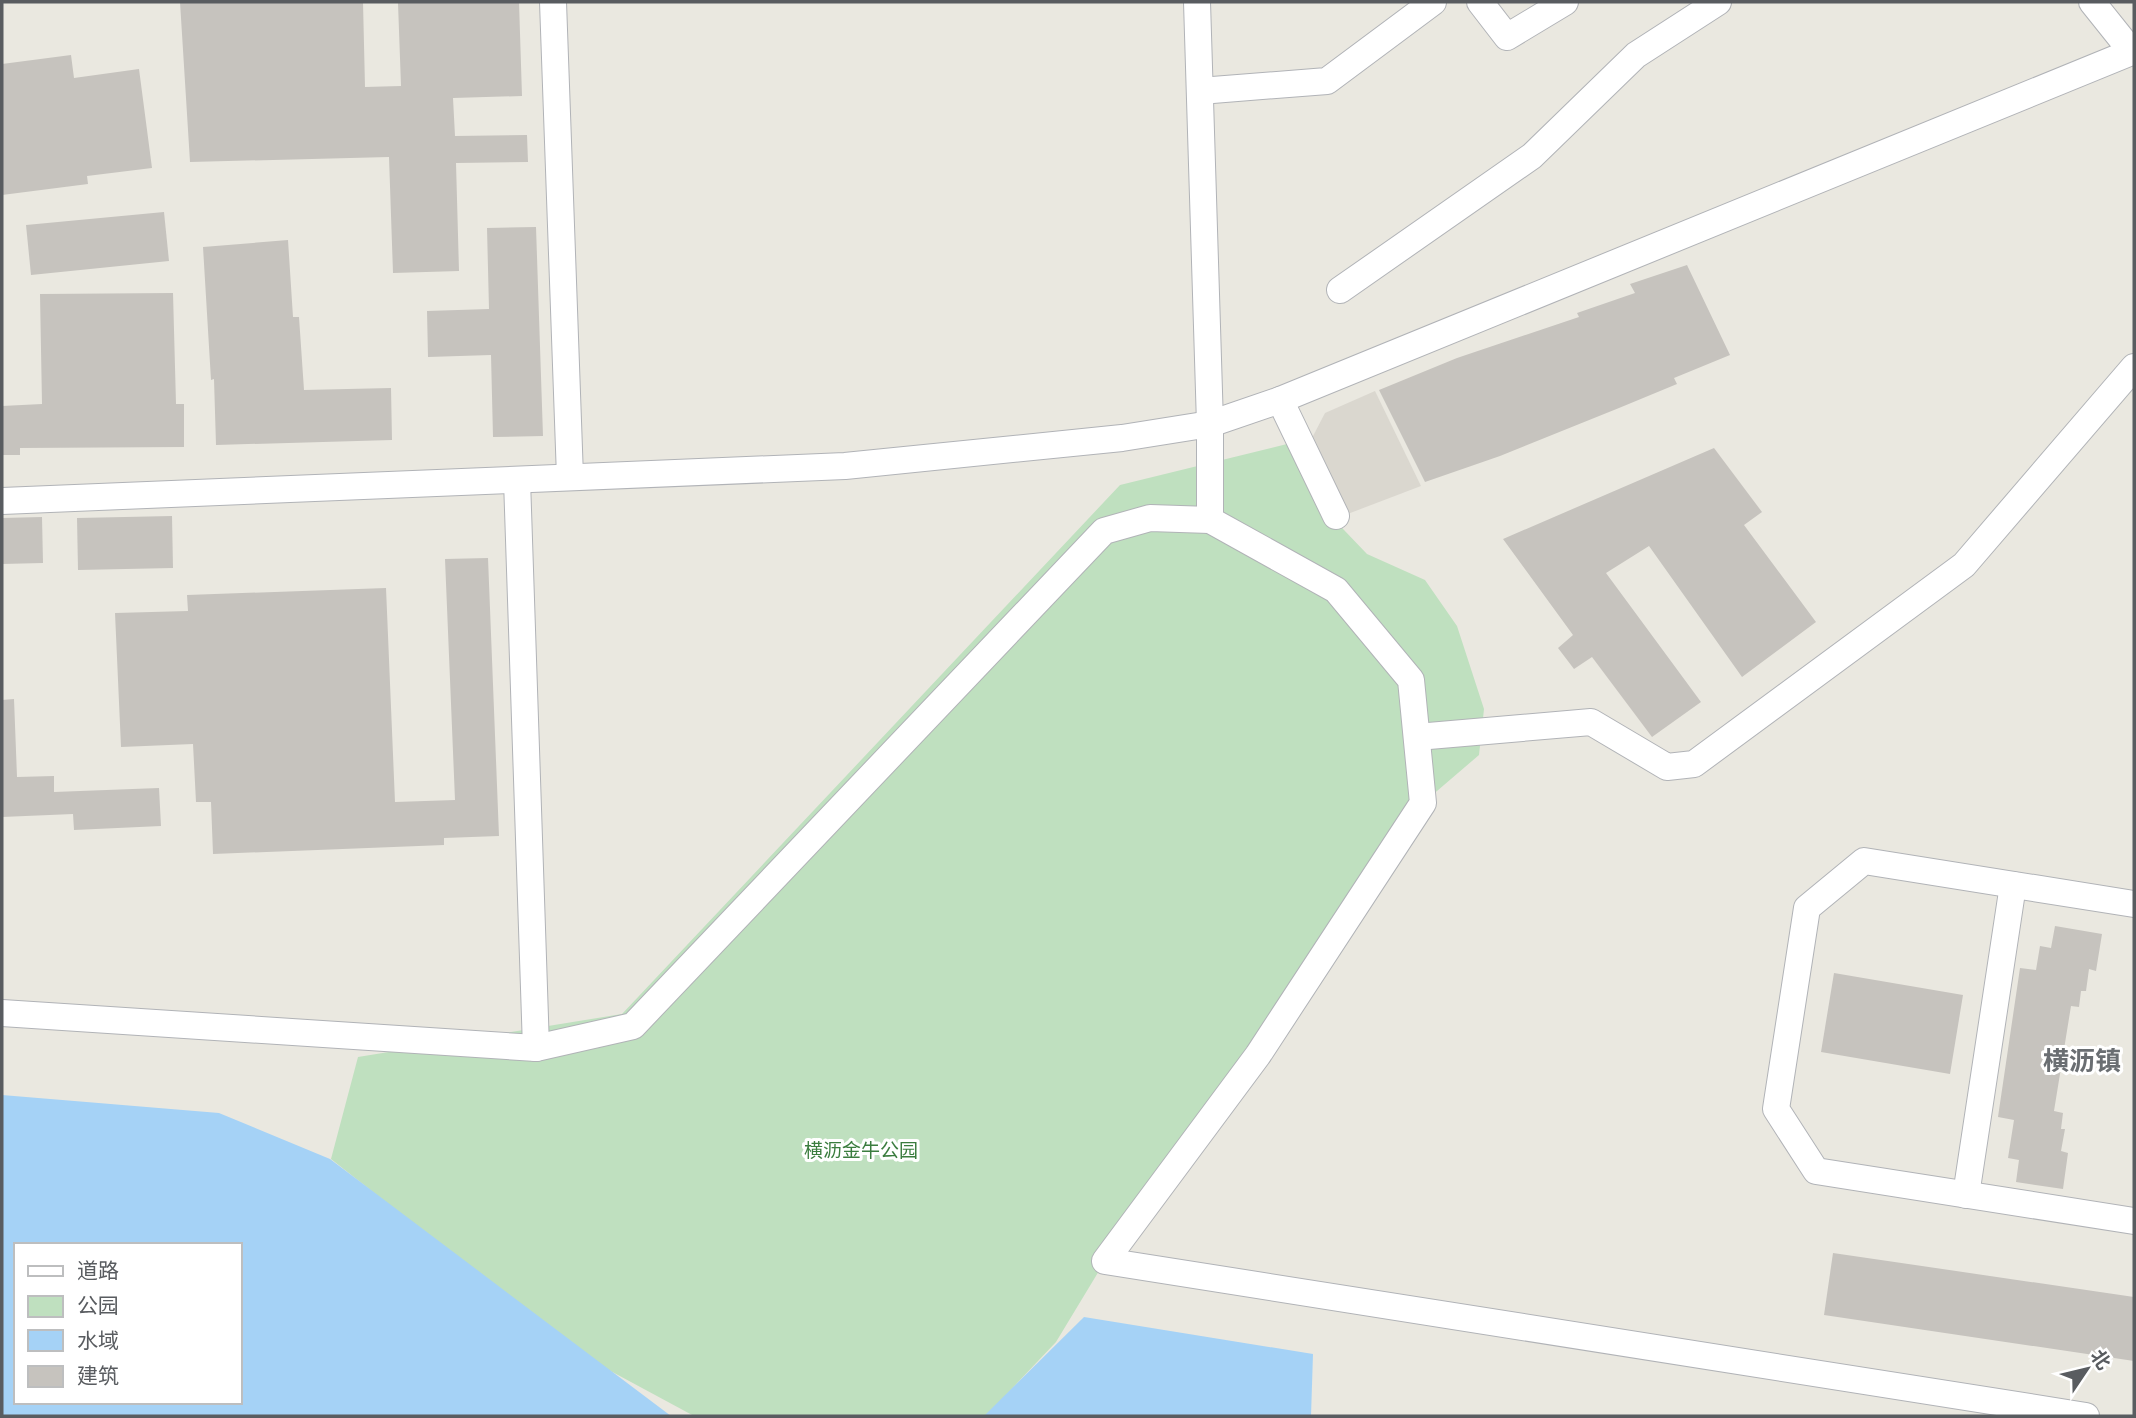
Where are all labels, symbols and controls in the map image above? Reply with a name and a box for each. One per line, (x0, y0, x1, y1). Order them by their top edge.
district label: 横沥镇 (2043, 1043, 2121, 1079)
park label: 横沥金牛公园 (804, 1137, 918, 1164)
legend (14, 1243, 242, 1404)
text: 道路 (77, 1256, 119, 1285)
text: 公园 (77, 1291, 119, 1320)
text: 水域 (77, 1326, 119, 1355)
north arrow (2052, 1334, 2122, 1404)
text: 北 (2084, 1344, 2117, 1375)
text: 建筑 (77, 1361, 119, 1390)

